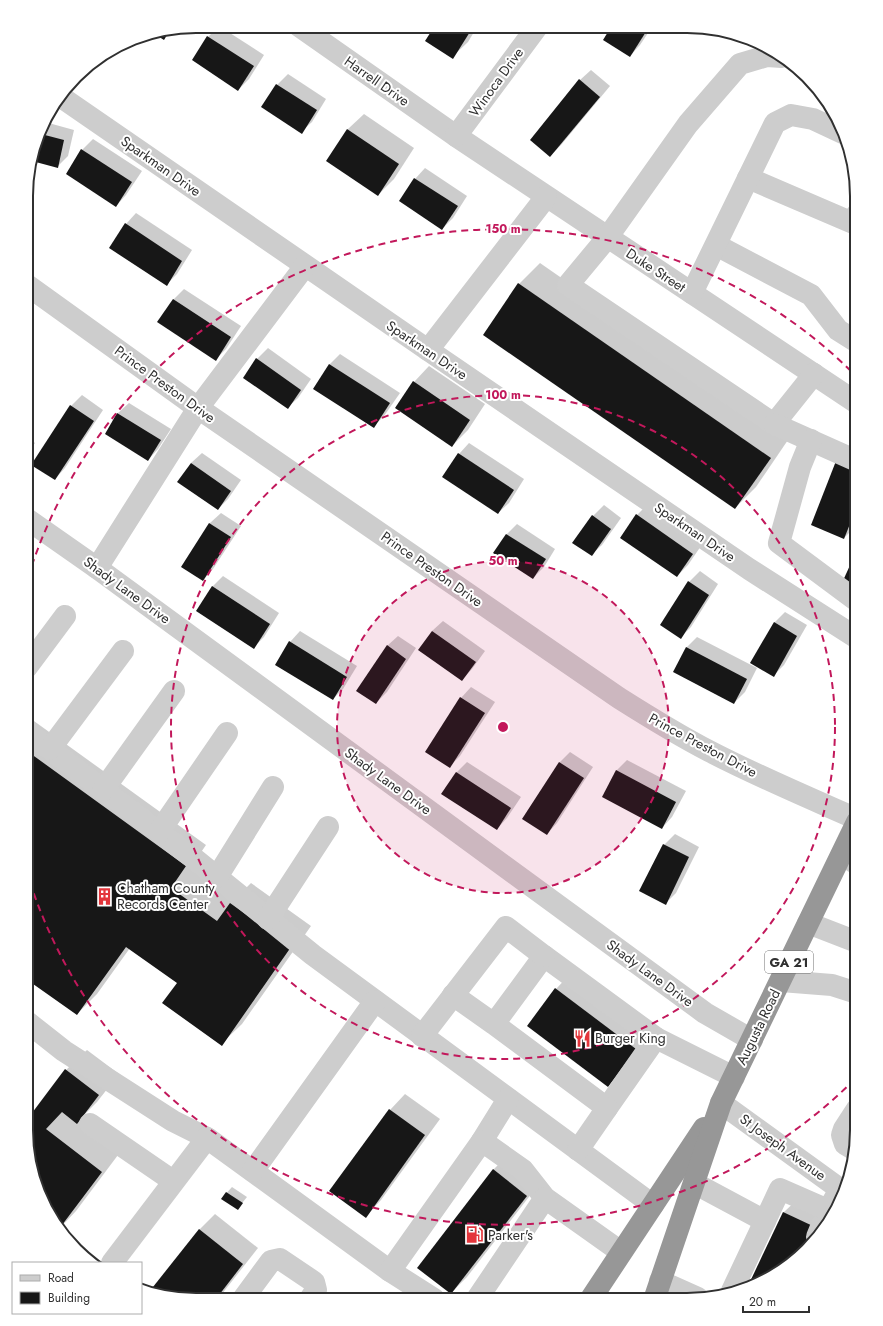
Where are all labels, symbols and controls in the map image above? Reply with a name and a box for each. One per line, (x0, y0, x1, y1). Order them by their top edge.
street label: Winoca Drive (464, 43, 528, 121)
street label: Harrell Drive (340, 51, 414, 111)
street label: Sparkman Drive (117, 131, 205, 201)
text: 150 m (485, 220, 521, 238)
street label: Duke Street (622, 243, 690, 297)
street label: Sparkman Drive (383, 316, 471, 384)
street label: Prince Preston Drive (111, 341, 219, 427)
text: 100 m (485, 386, 521, 404)
street label: Sparkman Drive (651, 498, 739, 566)
street label: Prince Preston Drive (377, 526, 487, 612)
street label: Shady Lane Drive (79, 552, 175, 628)
text: 50 m (488, 552, 518, 570)
street label: Prince Preston Drive (645, 708, 761, 782)
centre of rings (496, 720, 510, 734)
street label: Shady Lane Drive (340, 743, 436, 819)
place label: Chatham County Records Center (117, 878, 216, 914)
building icon: Chatham County Records Center (94, 886, 114, 906)
street label: Shady Lane Drive (602, 935, 698, 1011)
road number: GA 21 (765, 951, 813, 973)
street label: Augusta Road (731, 986, 785, 1068)
restaurant icon: Burger King (572, 1028, 592, 1048)
place label: Burger King (595, 1028, 666, 1048)
street label: St Joseph Avenue (736, 1109, 830, 1185)
fuel station icon: Parker's (465, 1225, 485, 1245)
place label: Parker's (488, 1225, 533, 1245)
legend (12, 1262, 142, 1314)
text: Road (48, 1269, 74, 1287)
scale bar (743, 1288, 809, 1314)
text: Building (48, 1289, 90, 1307)
text: 20 m (749, 1293, 776, 1311)

